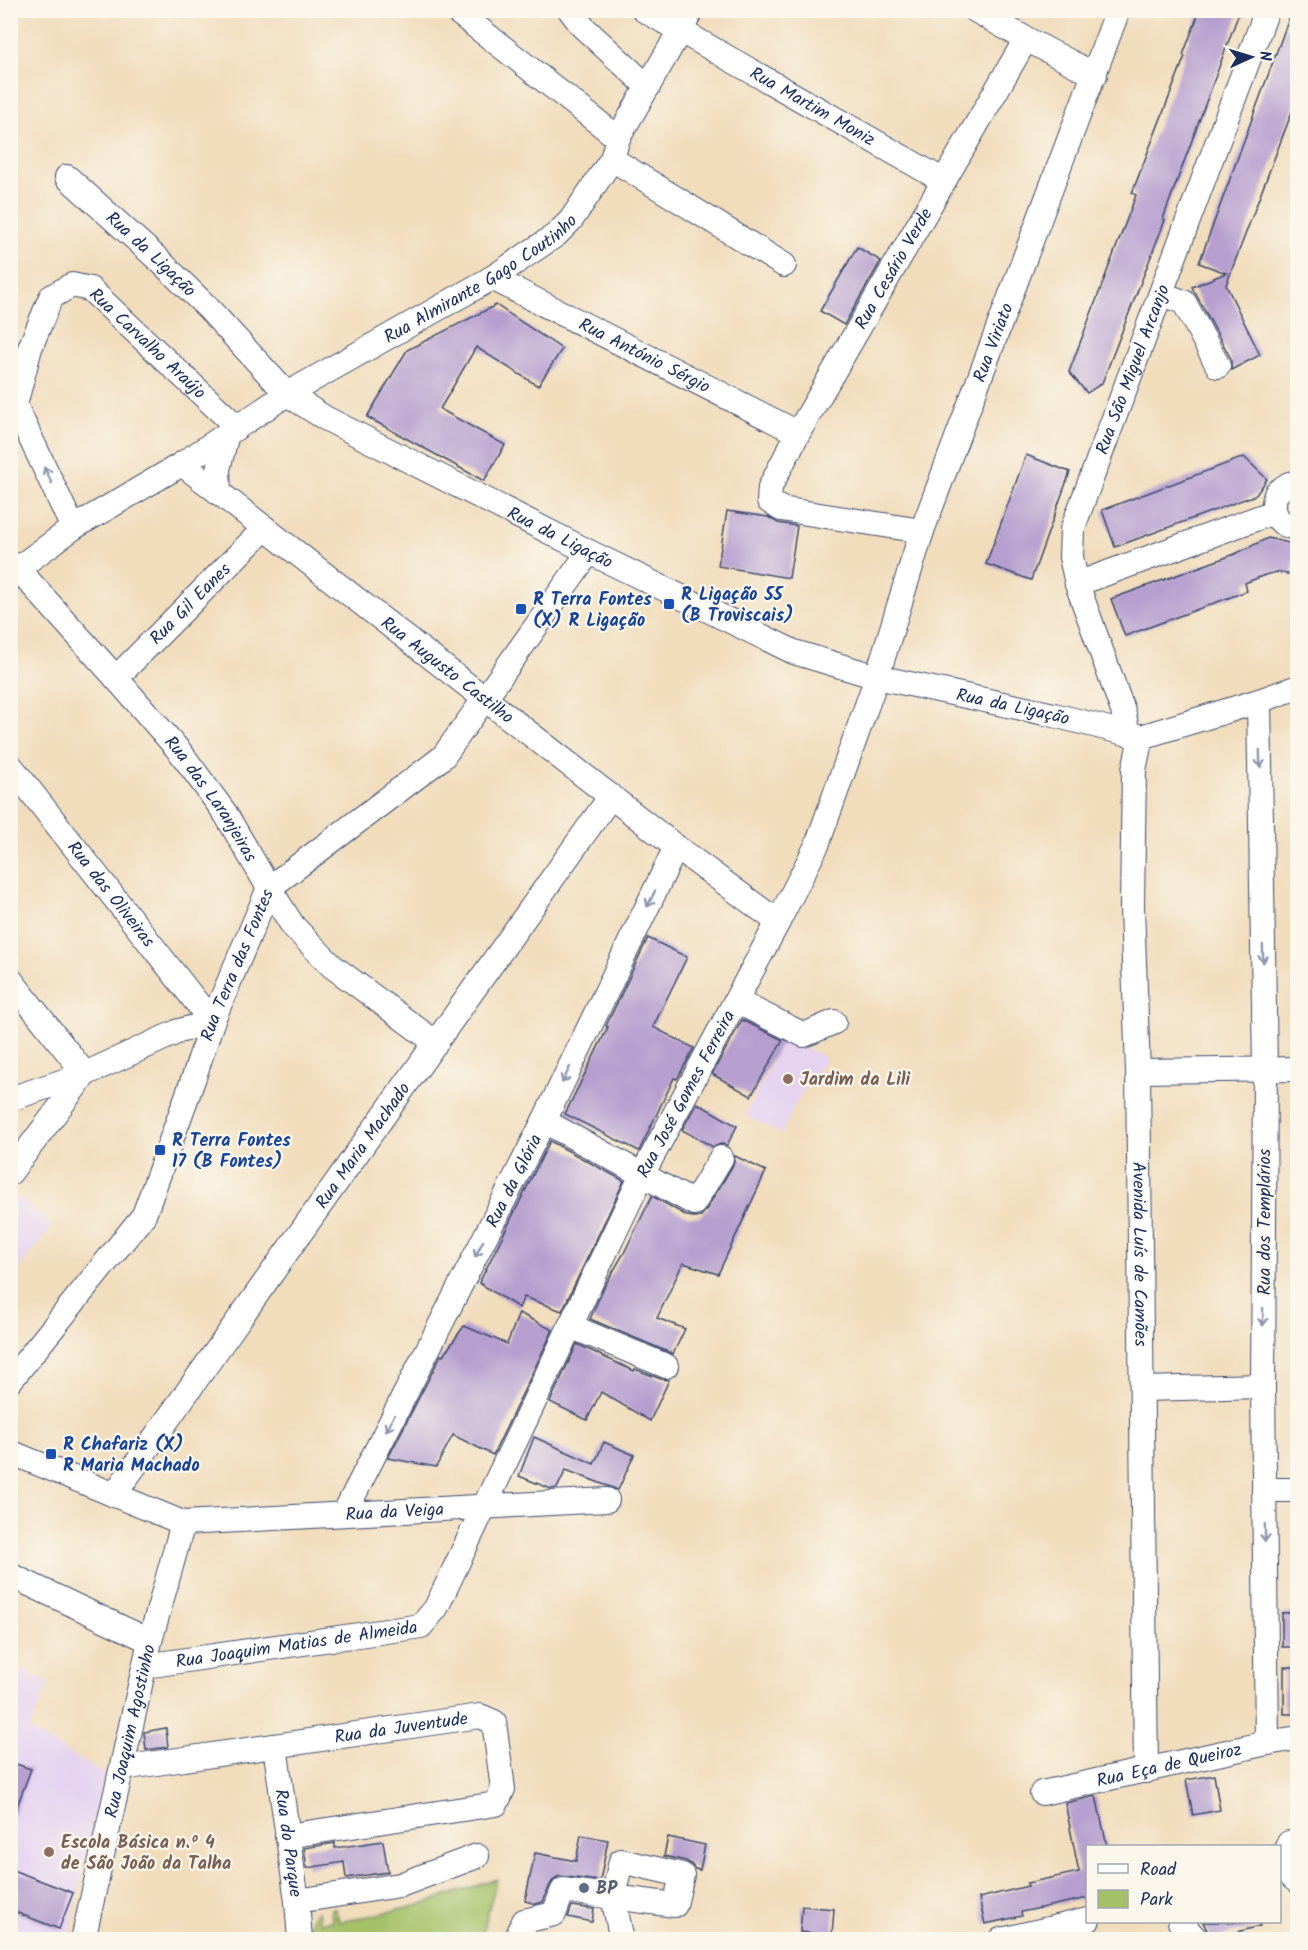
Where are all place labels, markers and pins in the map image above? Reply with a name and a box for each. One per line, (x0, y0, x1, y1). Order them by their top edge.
place label: R Ligação 55 (B Troviscais) (681, 581, 794, 631)
place label: R Terra Fontes (X) R Ligação (533, 586, 652, 636)
marker: R Ligação 55 (B Troviscais) (662, 597, 676, 611)
marker: R Terra Fontes (X) R Ligação (514, 602, 528, 616)
place label: Jardim da Lili (800, 1066, 911, 1095)
marker: Jardim da Lili (781, 1072, 795, 1086)
place label: R Terra Fontes 17 (B Fontes) (172, 1127, 291, 1177)
marker: R Terra Fontes 17 (B Fontes) (153, 1143, 167, 1157)
place label: R Chafariz (X) R Maria Machado (63, 1431, 200, 1481)
marker: R Chafariz (X) R Maria Machado (44, 1447, 58, 1461)
place label: Escola Básica n.º 4 de São João da Talha (61, 1829, 231, 1879)
marker: Escola Básica n.º 4 de São João da Talha (42, 1845, 56, 1859)
place label: BP (596, 1875, 618, 1904)
marker: BP (577, 1881, 591, 1895)

